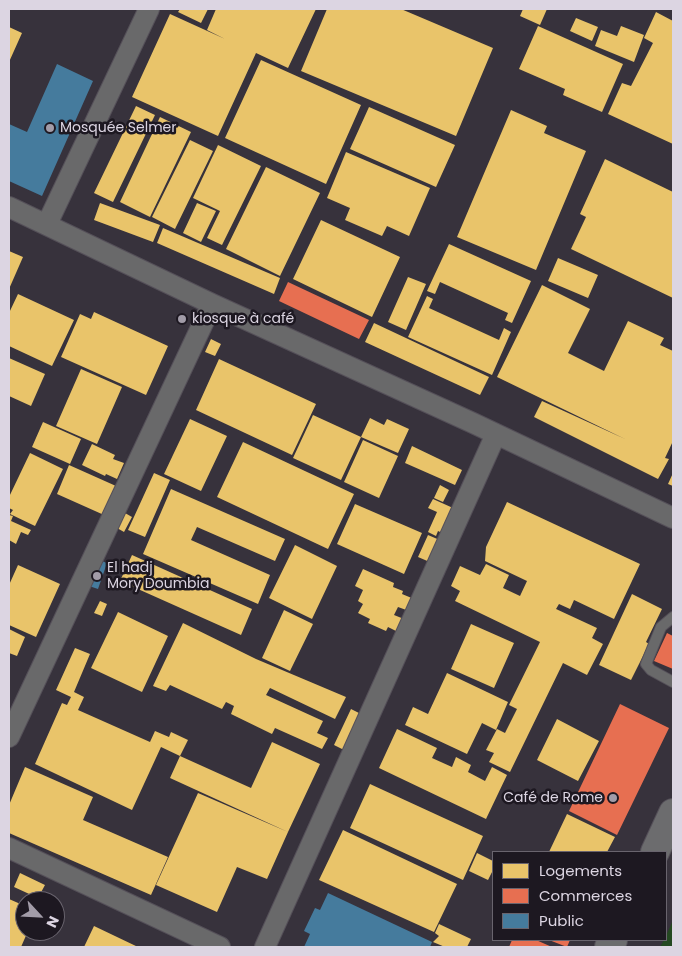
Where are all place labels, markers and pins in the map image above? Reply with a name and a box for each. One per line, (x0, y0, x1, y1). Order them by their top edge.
place label: Mosquée Selmer (60, 120, 177, 136)
marker: Mosquée Selmer (44, 122, 56, 134)
place label: kiosque à café (192, 311, 294, 327)
marker: kiosque à café (176, 313, 188, 325)
place label: El hadj Mory Doumbia (107, 560, 209, 592)
marker: El hadj Mory Doumbia (91, 570, 103, 582)
place label: Café de Rome (503, 790, 603, 806)
marker: Café de Rome (607, 792, 619, 804)

